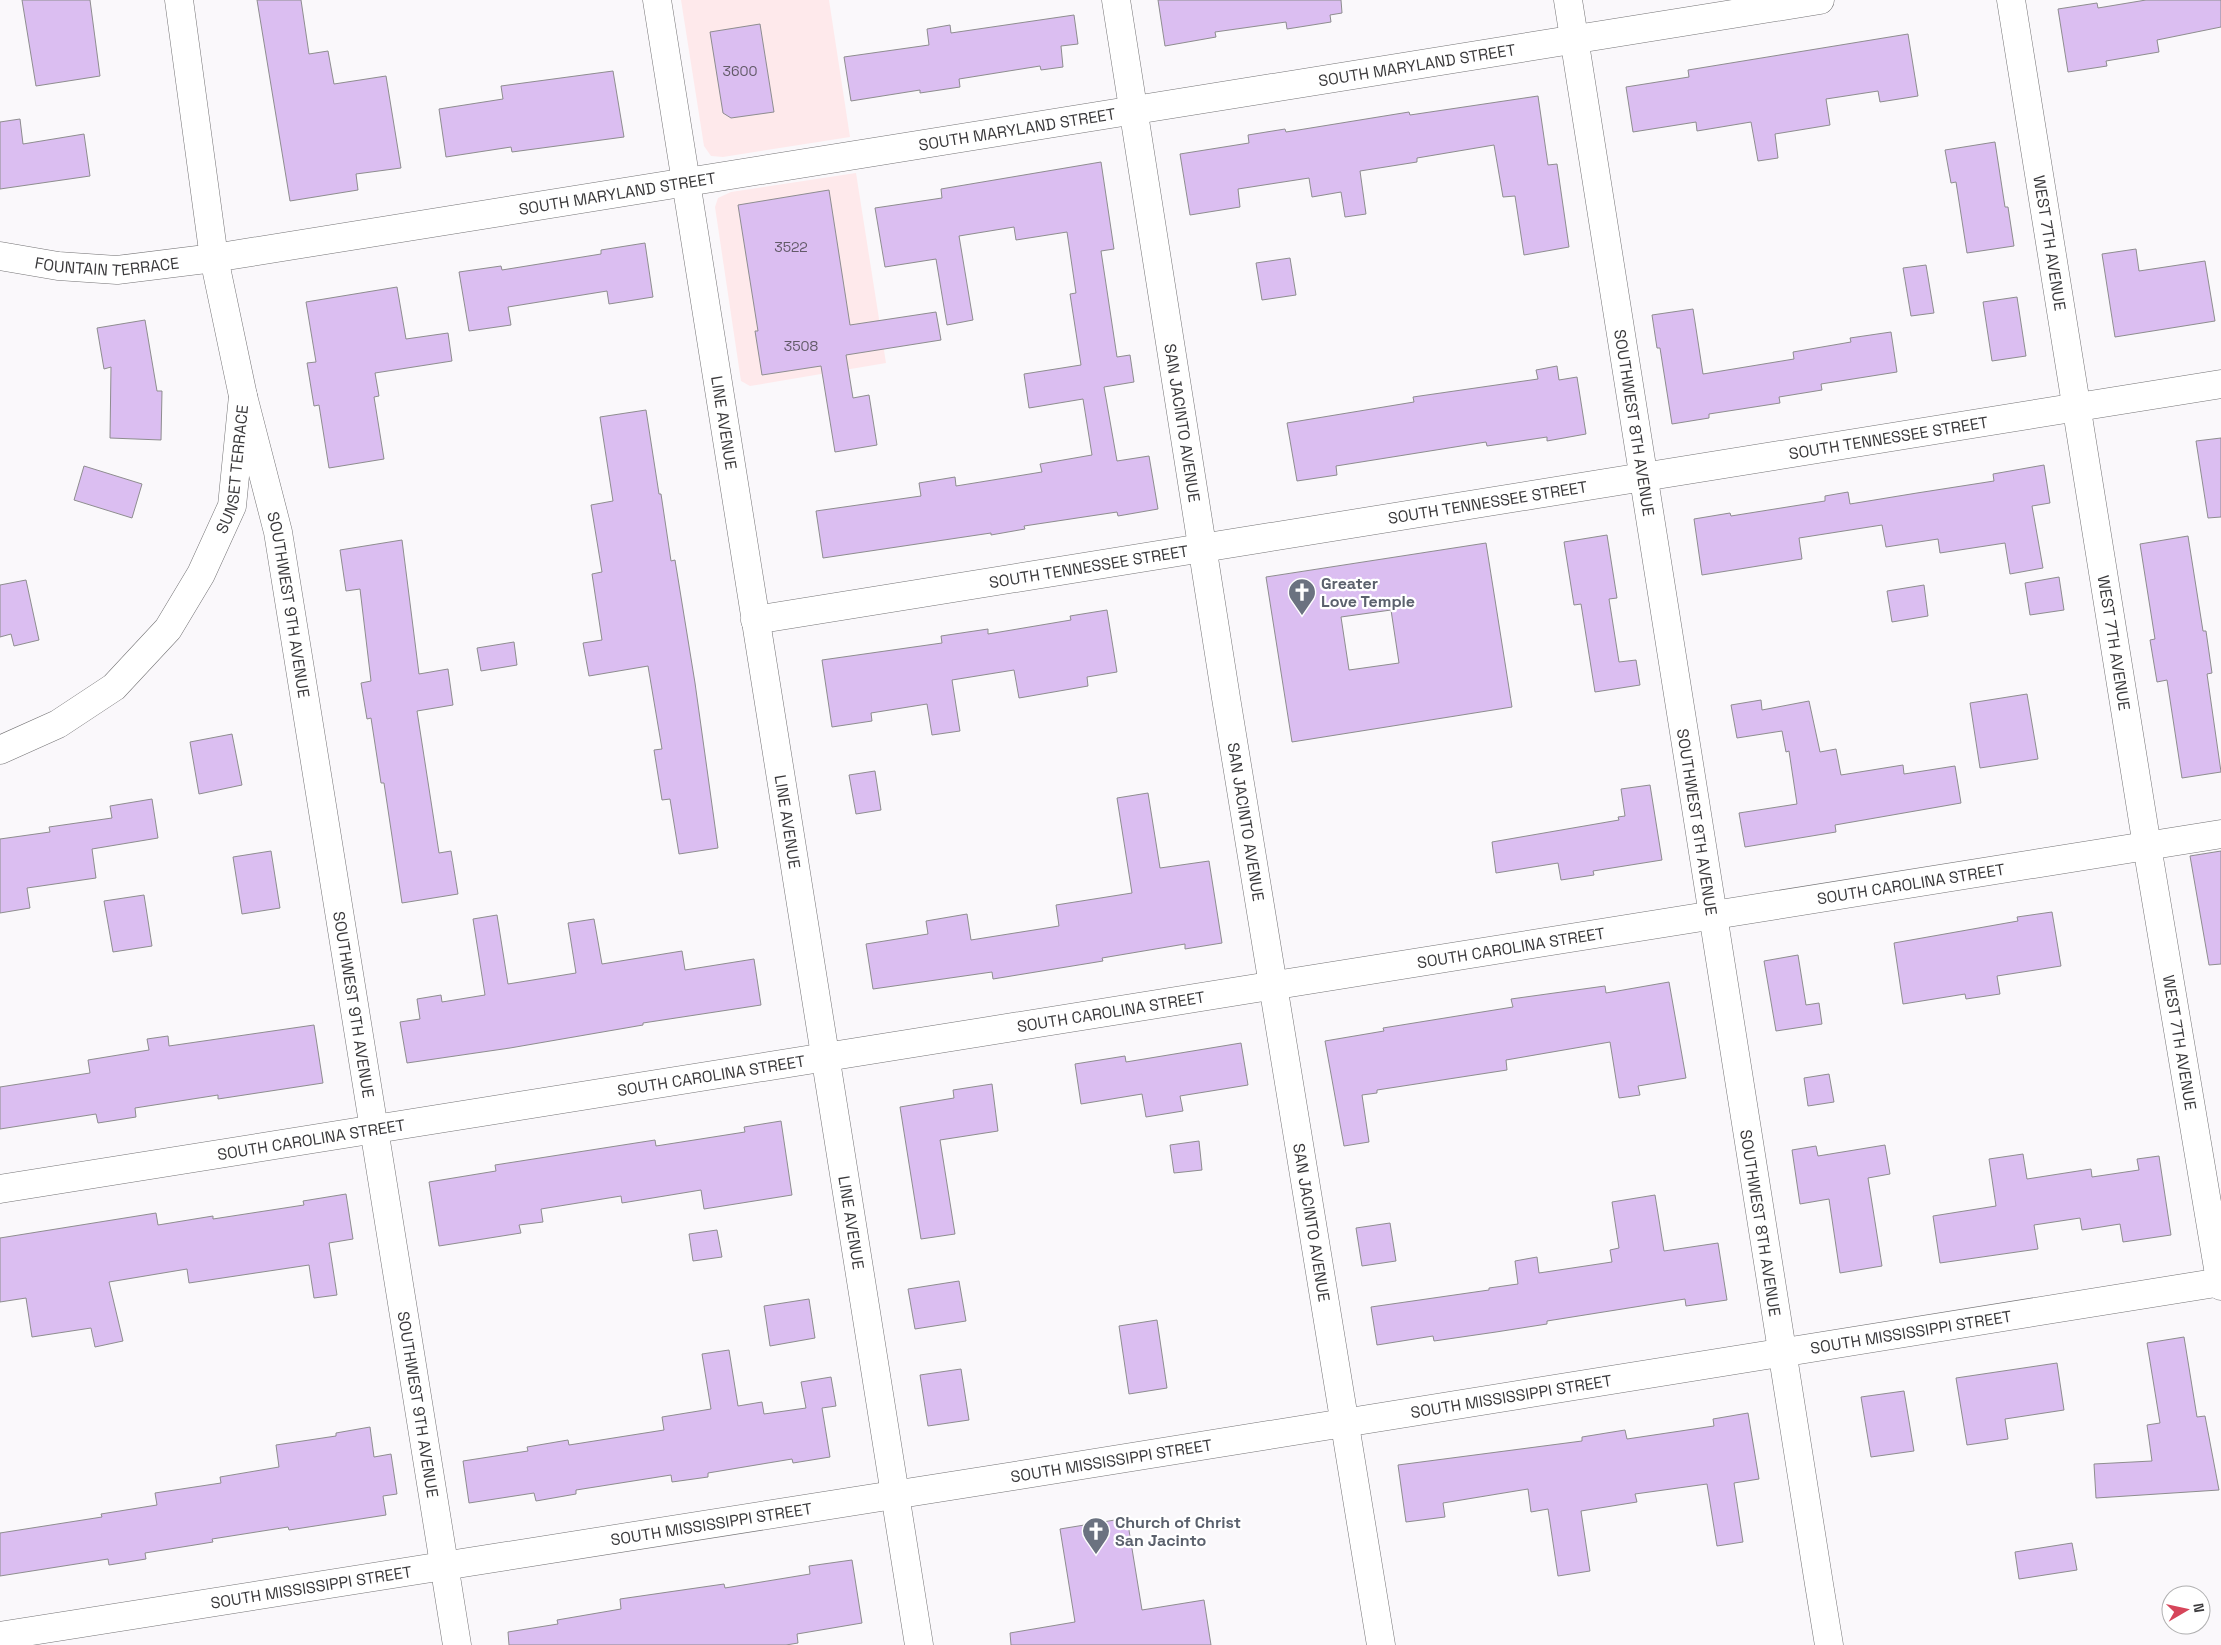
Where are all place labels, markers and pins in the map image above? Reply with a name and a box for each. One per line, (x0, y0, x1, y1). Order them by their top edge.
place label: Greater Love Temple (1321, 573, 1415, 612)
church icon: Greater Love Temple (1287, 577, 1317, 616)
place label: Church of Christ San Jacinto (1115, 1512, 1241, 1551)
church icon: Church of Christ San Jacinto (1081, 1516, 1111, 1555)

